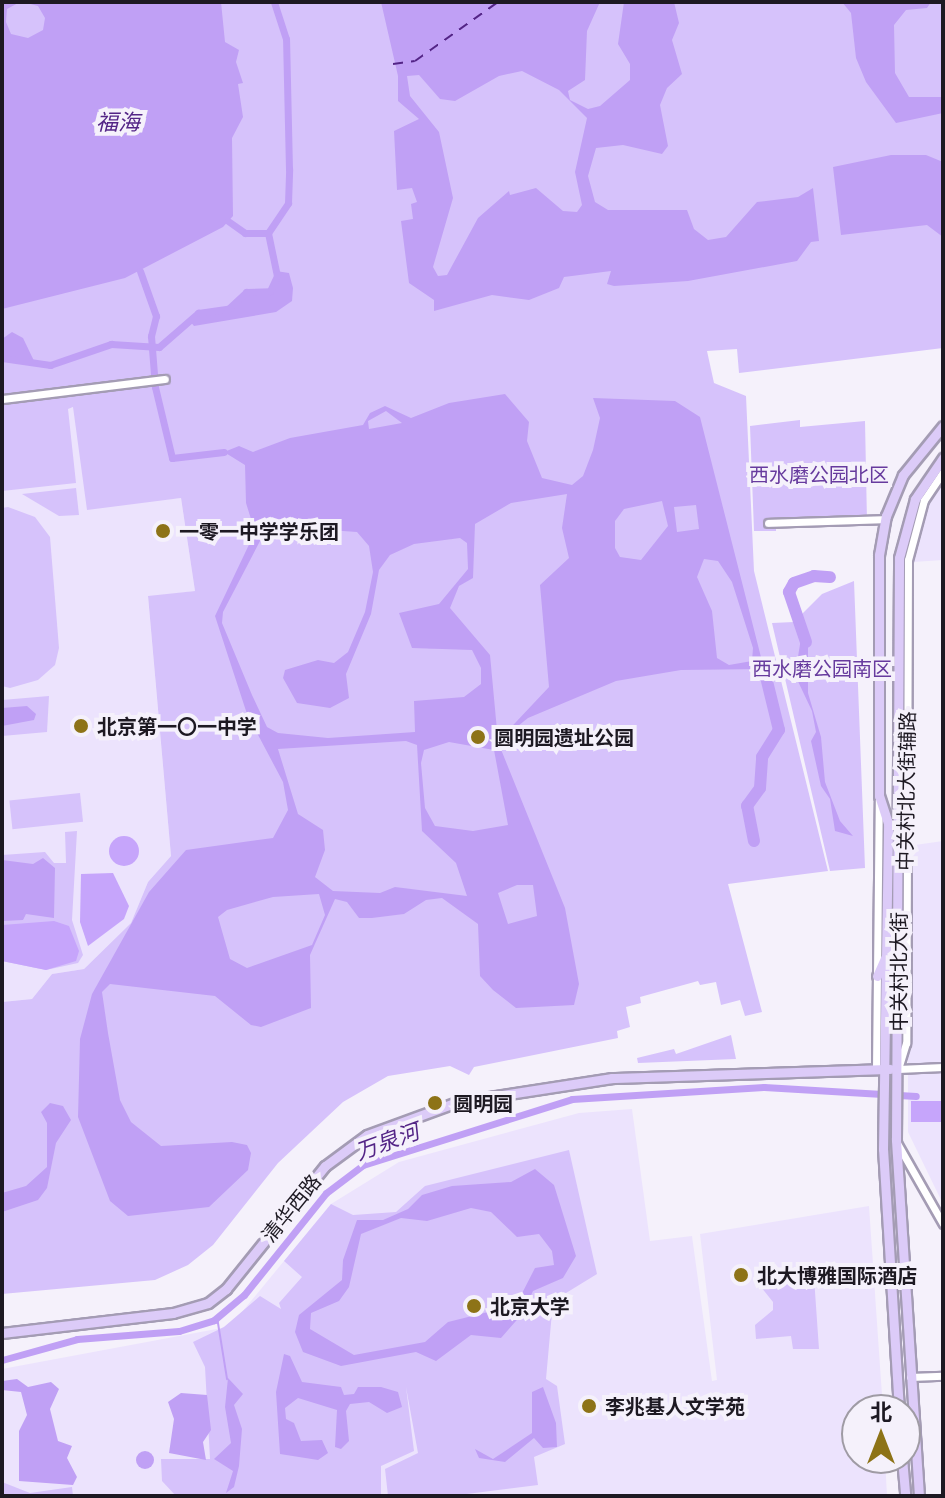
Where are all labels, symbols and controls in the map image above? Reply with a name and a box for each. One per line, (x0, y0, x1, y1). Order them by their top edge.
water label: 福海 (96, 109, 140, 135)
park label: 西水磨公园北区 (749, 462, 889, 486)
place label: 一零一中学学乐团 (179, 519, 339, 543)
marker: 一零一中学学乐团 (154, 522, 172, 540)
park label: 西水磨公园南区 (752, 656, 892, 680)
street label: 中关村北大街辅路 (893, 711, 919, 871)
place label: 北京第一〇一中学 (97, 714, 257, 738)
marker: 北京第一〇一中学 (72, 717, 90, 735)
place label: 圆明园遗址公园 (494, 725, 634, 749)
marker: 圆明园遗址公园 (469, 728, 487, 746)
street label: 中关村北大街 (886, 912, 910, 1032)
place label: 圆明园 (453, 1091, 513, 1115)
marker: 圆明园 (424, 1092, 446, 1114)
water label: 万泉河 (351, 1117, 423, 1165)
street label: 清华西路 (257, 1169, 325, 1247)
place label: 北大博雅国际酒店 (757, 1263, 917, 1287)
marker: 北大博雅国际酒店 (732, 1266, 750, 1284)
place label: 北京大学 (490, 1294, 570, 1318)
marker: 北京大学 (465, 1297, 483, 1315)
place label: 李兆基人文学苑 (605, 1394, 745, 1418)
north arrow (841, 1394, 921, 1474)
marker: 李兆基人文学苑 (580, 1397, 598, 1415)
text: 北 (870, 1399, 892, 1424)

